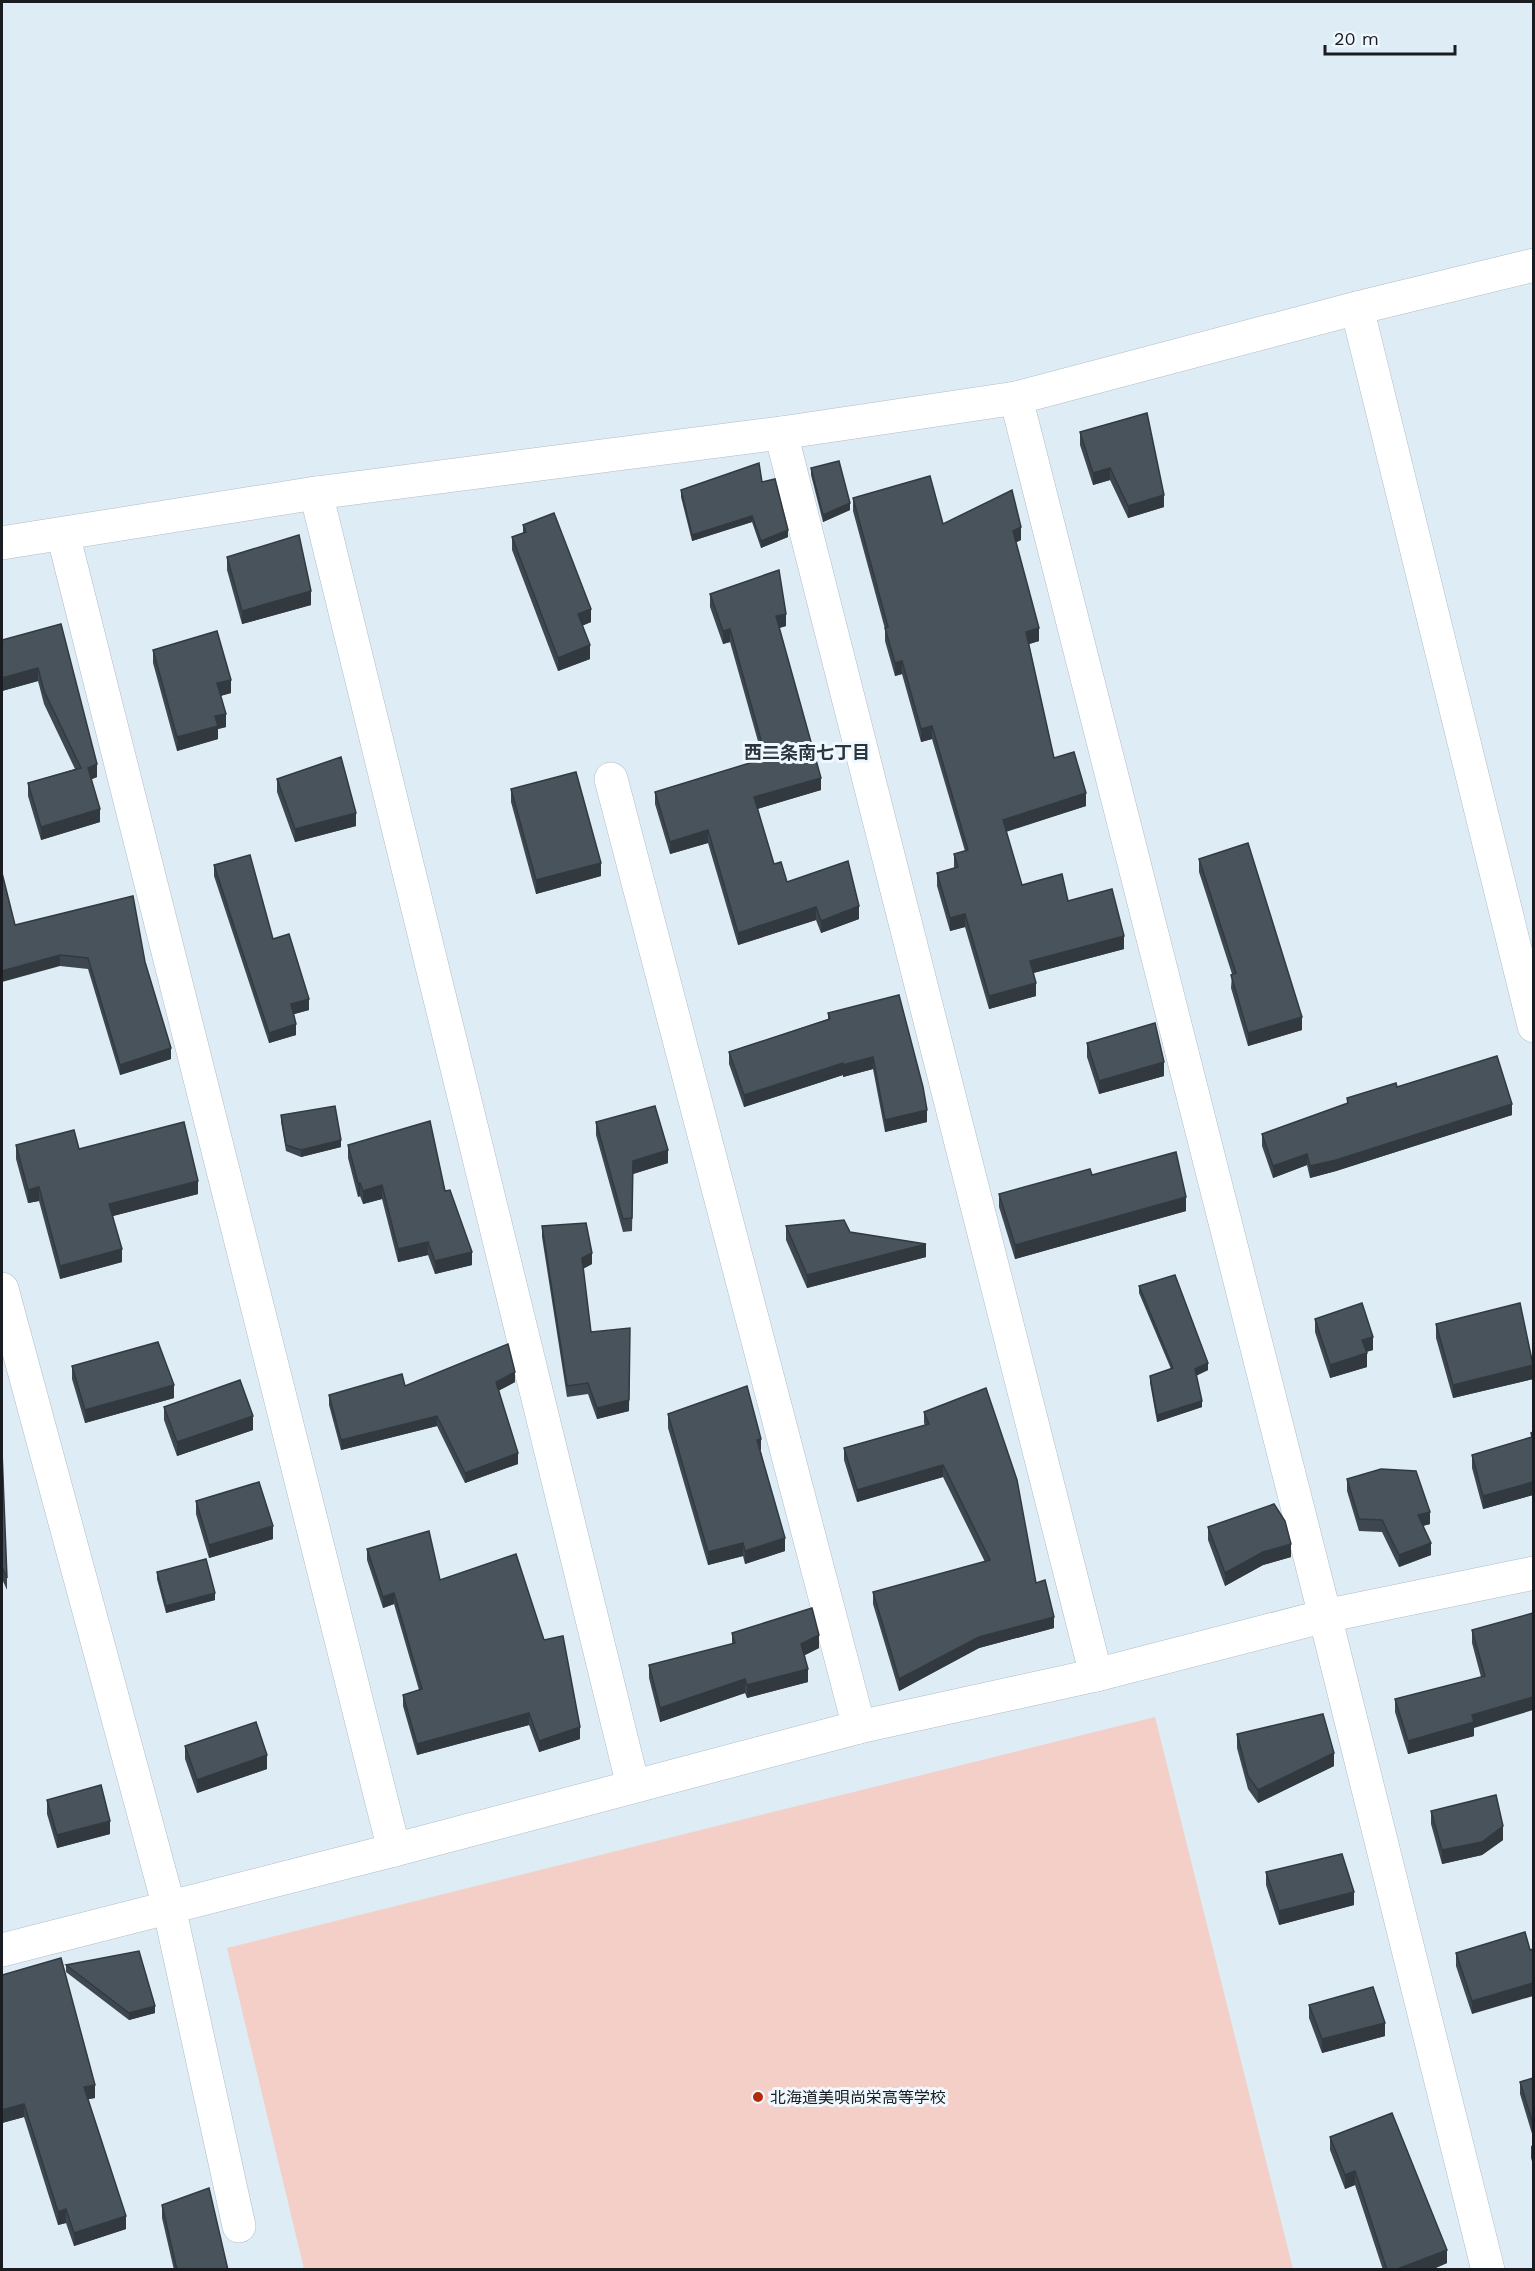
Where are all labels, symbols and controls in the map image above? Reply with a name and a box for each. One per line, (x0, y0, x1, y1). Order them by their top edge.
scale bar (1325, 18, 1456, 56)
text: 20 m (1334, 28, 1379, 49)
district label: 西二条南七丁目 (744, 742, 870, 763)
place label: 北海道美唄尚栄高等学校 (770, 2088, 946, 2107)
marker: 北海道美唄尚栄高等学校 (751, 2090, 765, 2104)

